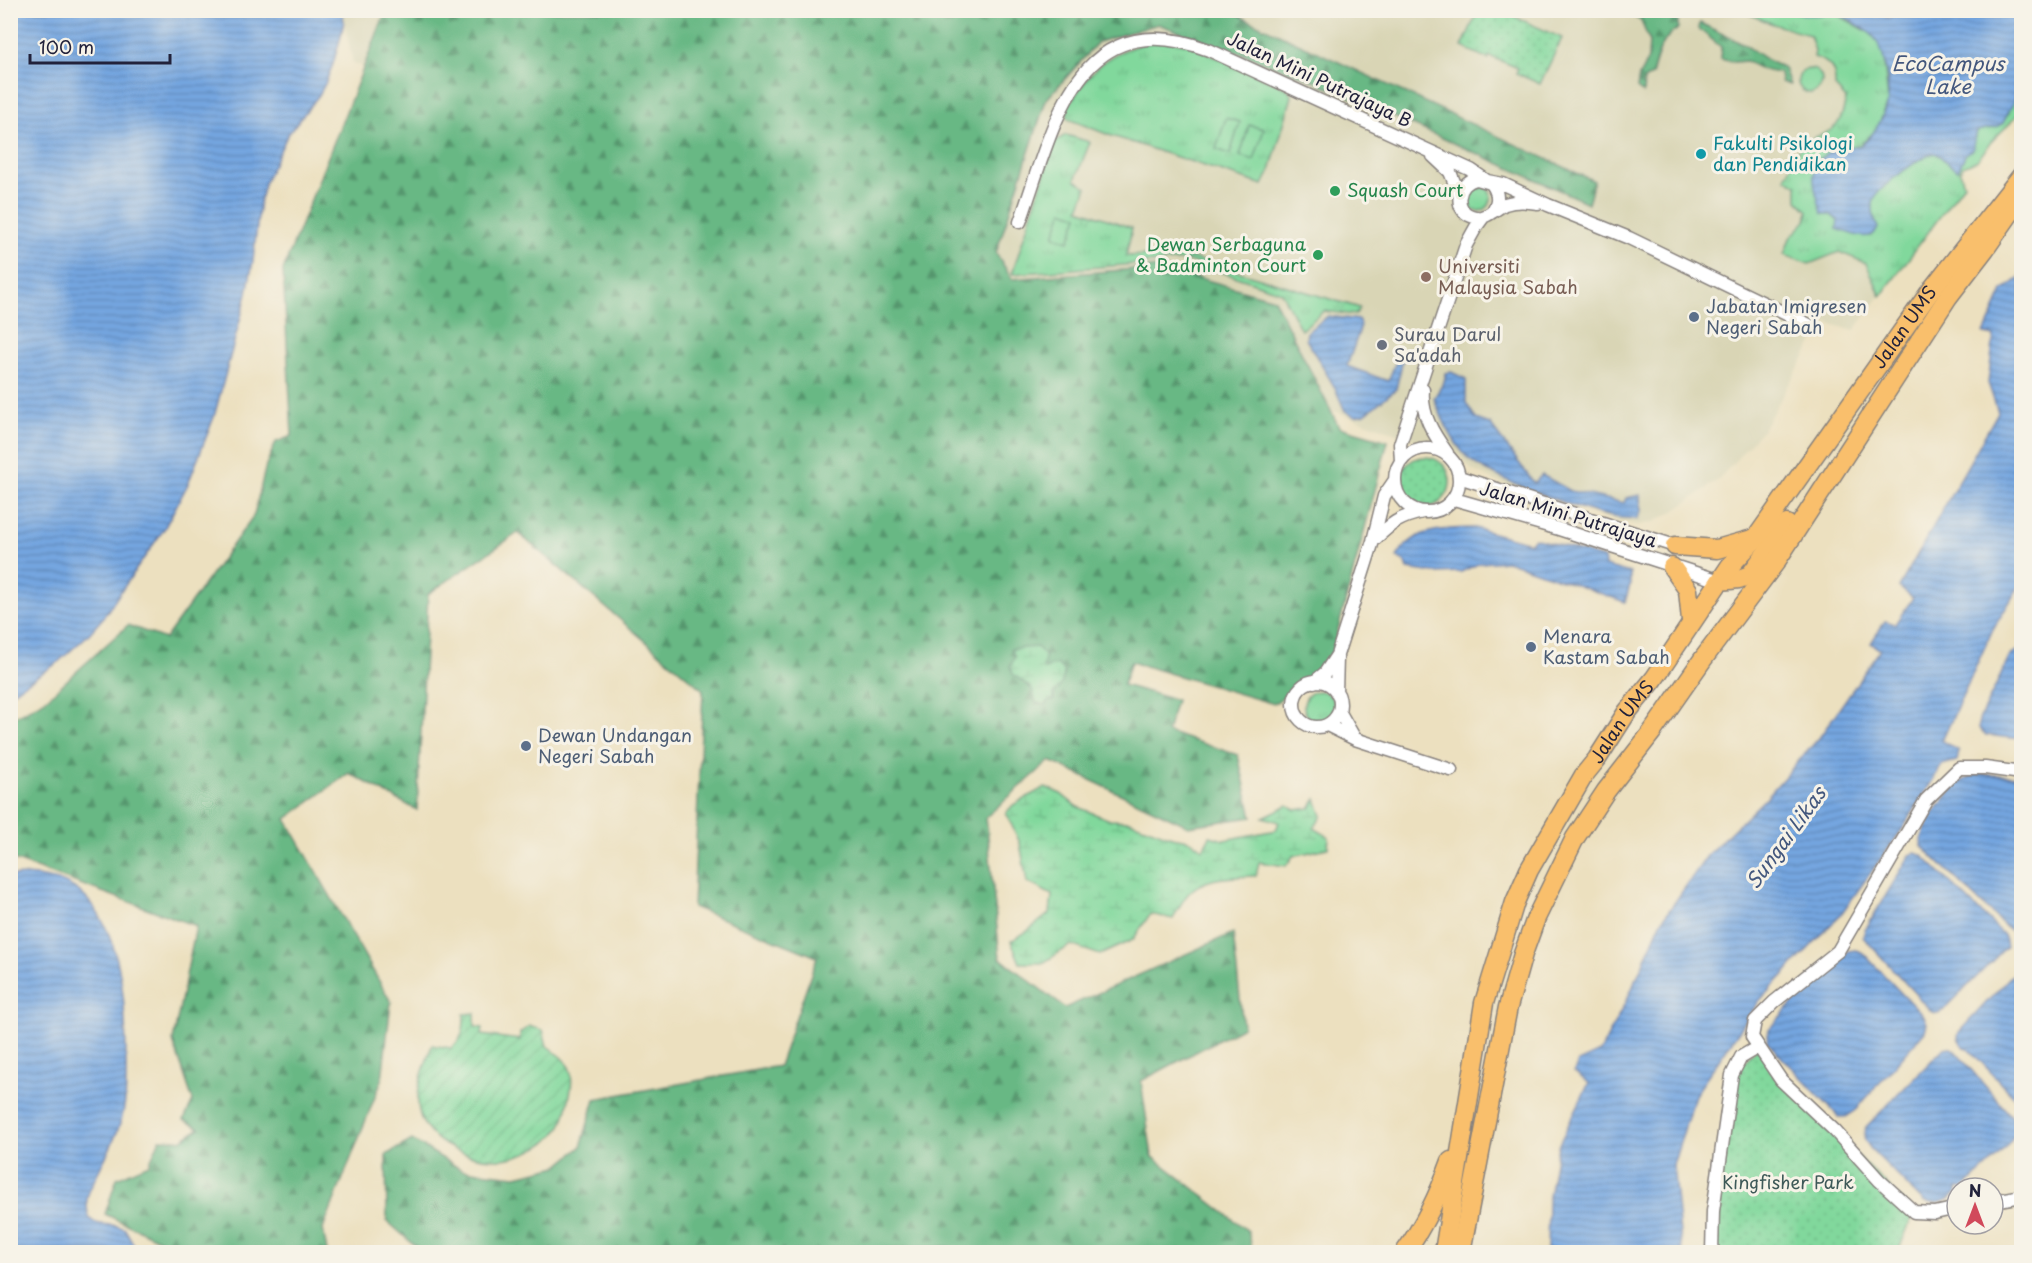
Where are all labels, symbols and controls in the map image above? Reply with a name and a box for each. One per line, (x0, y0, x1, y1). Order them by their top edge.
street label: Jalan Mini Putrajaya B (1223, 24, 1416, 133)
scale bar (30, 27, 170, 65)
text: 100 m (39, 33, 94, 60)
water label: EcoCampus Lake (1892, 48, 2006, 101)
place label: Fakulti Psikologi dan Pendidikan (1713, 129, 1853, 177)
marker: Fakulti Psikologi dan Pendidikan (1694, 147, 1708, 161)
place label: Squash Court (1347, 176, 1463, 203)
marker: Squash Court (1328, 184, 1342, 198)
place label: Dewan Serbaguna & Badminton Court (1136, 230, 1307, 278)
marker: Dewan Serbaguna & Badminton Court (1311, 248, 1325, 262)
place label: Universiti Malaysia Sabah (1438, 252, 1578, 300)
marker: Universiti Malaysia Sabah (1419, 270, 1433, 284)
street label: Jalan UMS (1865, 279, 1942, 373)
place label: Jabatan Imigresen Negeri Sabah (1706, 292, 1867, 340)
marker: Jabatan Imigresen Negeri Sabah (1687, 310, 1701, 324)
place label: Surau Darul Sa'adah (1394, 320, 1501, 368)
marker: Surau Darul Sa'adah (1375, 338, 1389, 352)
street label: Jalan Mini Putrajaya (1477, 474, 1661, 554)
place label: Menara Kastam Sabah (1543, 622, 1670, 670)
marker: Menara Kastam Sabah (1524, 640, 1538, 654)
street label: Jalan UMS (1583, 674, 1660, 768)
place label: Dewan Undangan Negeri Sabah (538, 721, 692, 769)
marker: Dewan Undangan Negeri Sabah (519, 739, 533, 753)
water label: Sungai Likas (1738, 779, 1834, 895)
park label: Kingfisher Park (1722, 1168, 1854, 1195)
north arrow (1945, 1176, 2005, 1236)
text: N (1969, 1178, 1981, 1202)

